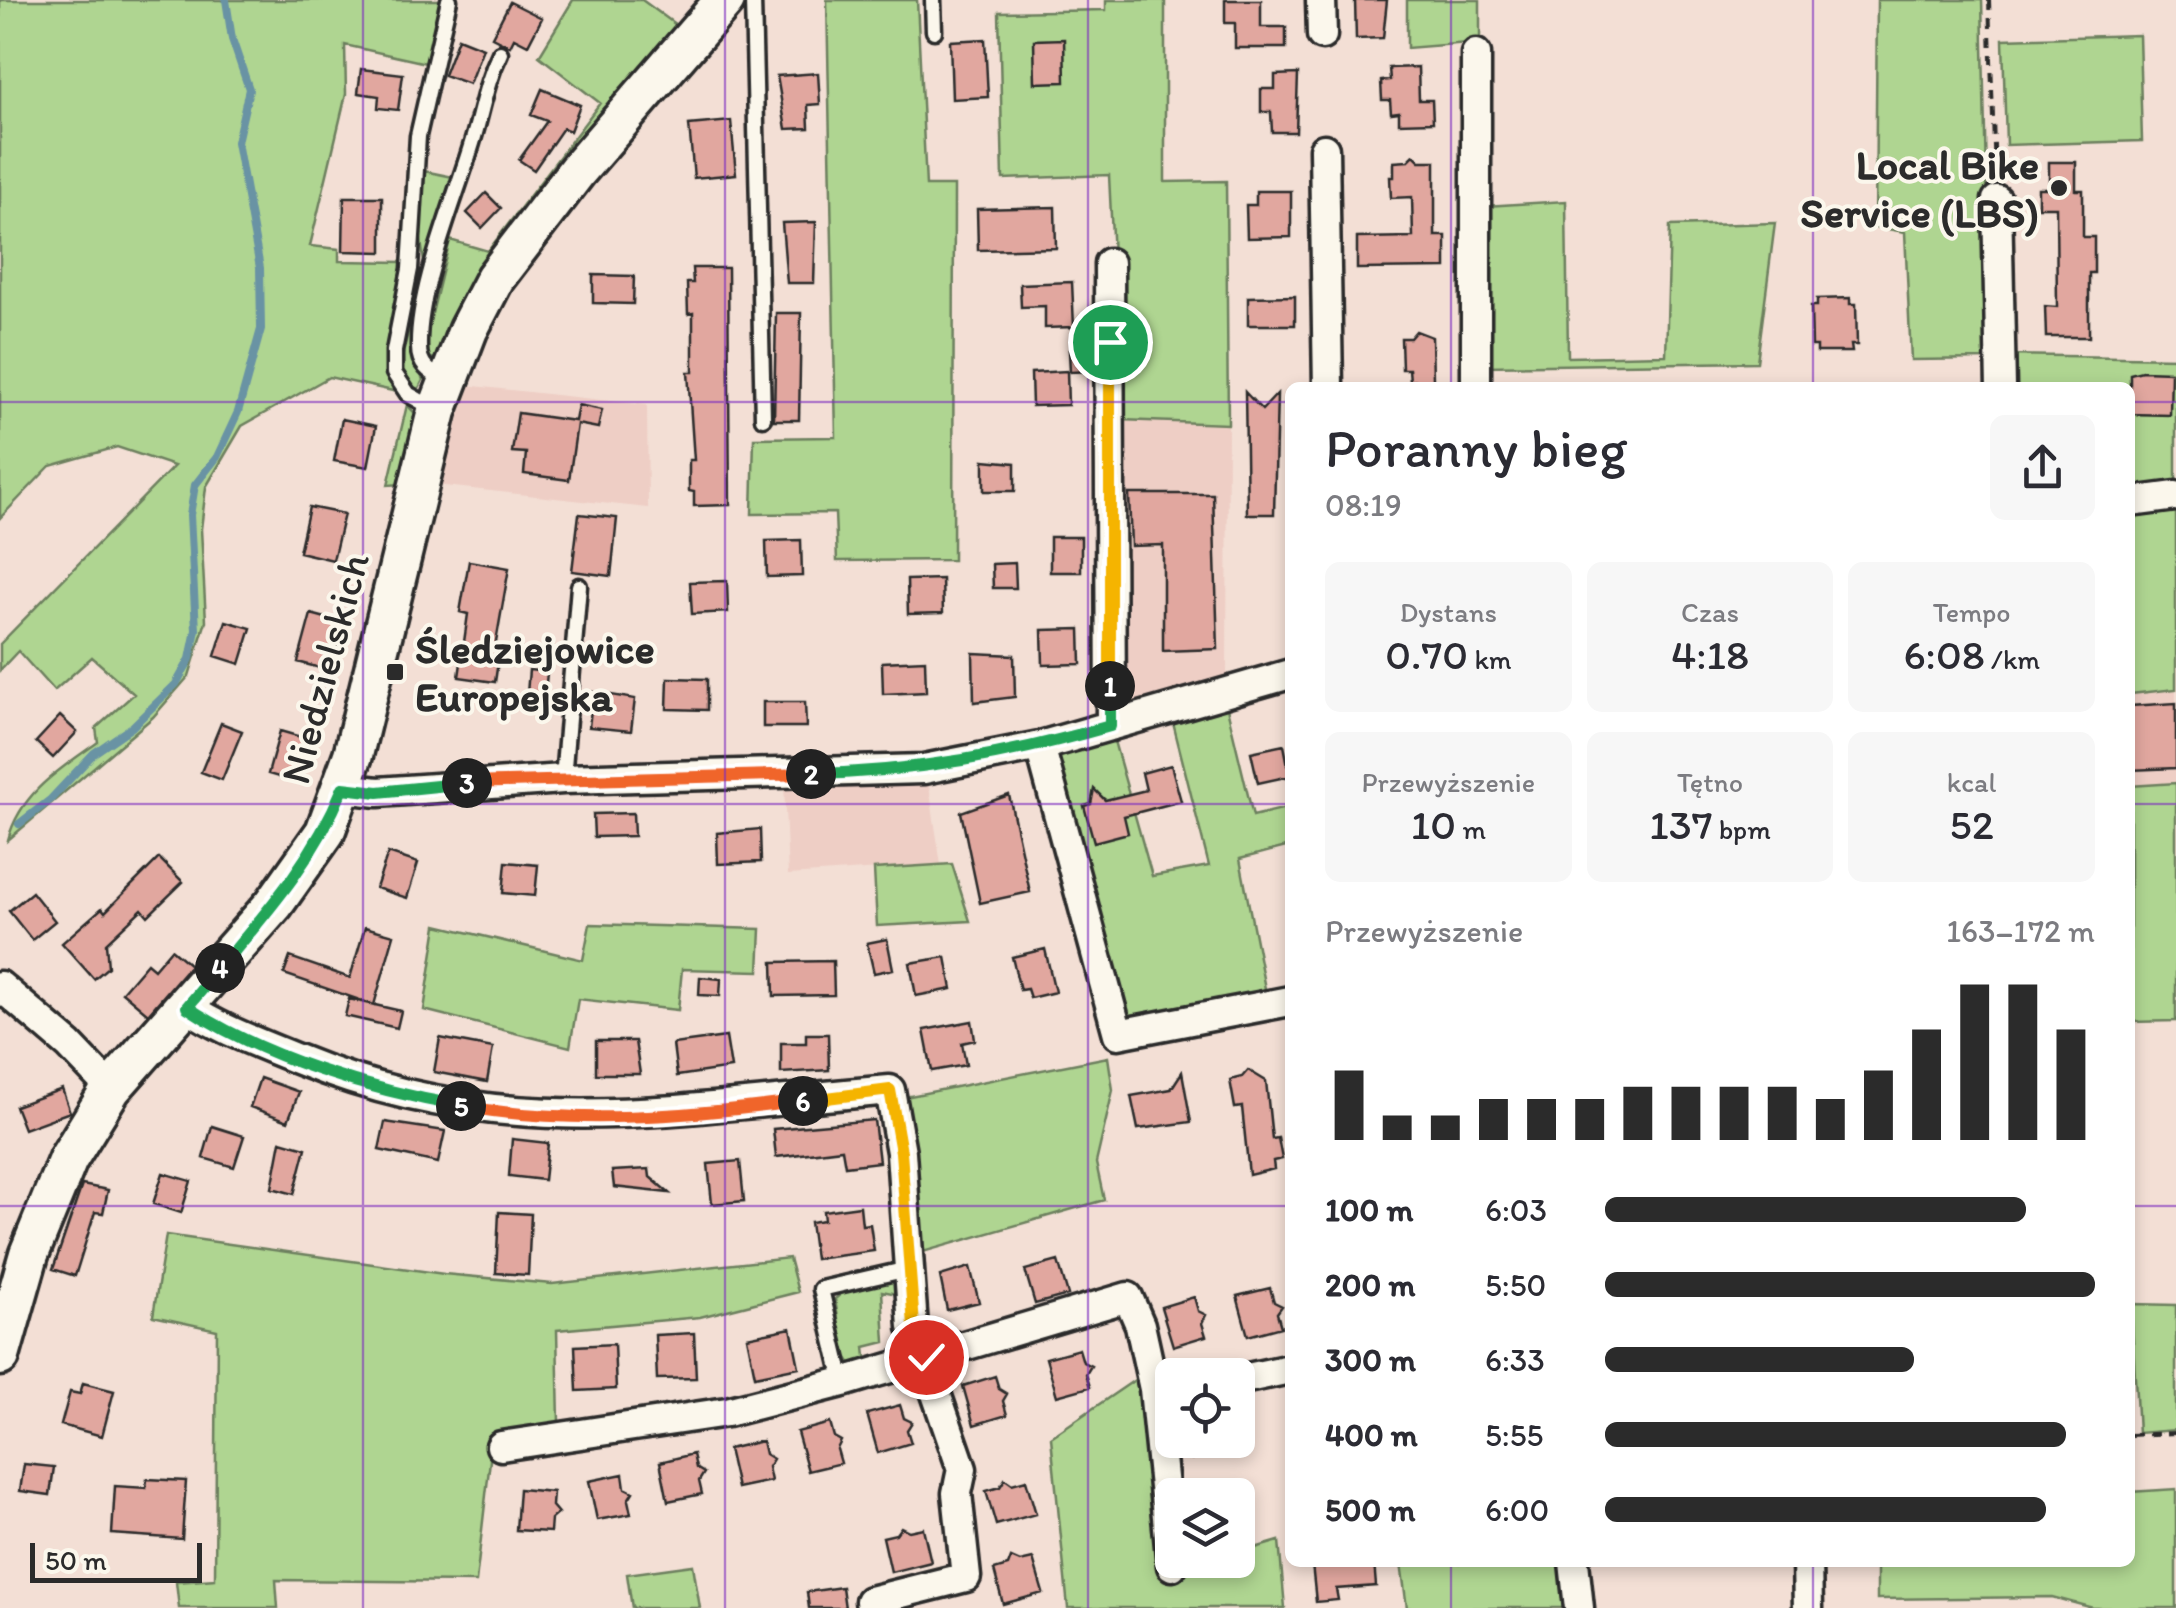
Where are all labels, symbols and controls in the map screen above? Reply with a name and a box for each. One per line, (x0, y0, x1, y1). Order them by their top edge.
place label: Local Bike Service (LBS) (1800, 139, 2039, 238)
marker: Local Bike Service (LBS) (2048, 177, 2070, 199)
pin (1068, 300, 1153, 385)
icon: arrive (1083, 315, 1138, 370)
text: Poranny bieg (1325, 415, 1628, 481)
button: share (1990, 415, 2095, 520)
text: 08:19 (1325, 486, 1402, 524)
street label: Niedzielskich (269, 547, 380, 789)
text: Dystans (1400, 595, 1497, 629)
text: Czas (1681, 595, 1739, 629)
text: Tempo (1933, 595, 2011, 629)
place label: Śledziejowice Europejska (415, 623, 655, 722)
text: 0.70 (1385, 629, 1468, 680)
text: 4:18 (1671, 629, 1749, 680)
text: 6:08 (1903, 629, 1985, 680)
text: km (1468, 642, 1511, 676)
text: /km (1985, 642, 2040, 676)
marker: Śledziejowice Europejska (384, 661, 406, 683)
pin: 1 (1085, 661, 1135, 711)
text: 1 (1104, 669, 1117, 703)
pin: 2 (786, 749, 836, 799)
text: 2 (804, 757, 818, 791)
pin: 3 (442, 758, 492, 808)
text: Przewyższenie (1362, 765, 1535, 799)
text: Tętno (1677, 765, 1743, 799)
text: kcal (1947, 765, 1997, 799)
text: 3 (459, 766, 475, 800)
text: 10 (1411, 799, 1456, 850)
text: 137 (1649, 799, 1712, 850)
text: 52 (1950, 799, 1994, 850)
text: m (1456, 812, 1486, 846)
text: bpm (1712, 812, 1771, 846)
text: Przewyższenie (1325, 912, 1523, 950)
text: 163–172 m (1946, 912, 2095, 950)
pin: 4 (195, 943, 245, 993)
text: 4 (212, 951, 228, 985)
pin: 6 (778, 1076, 828, 1126)
pin: 5 (436, 1081, 486, 1131)
text: 6 (796, 1084, 810, 1118)
text: 5 (454, 1089, 468, 1123)
text: 100 m (1325, 1191, 1413, 1229)
text: 6:03 (1485, 1191, 1547, 1229)
text: 200 m (1325, 1266, 1415, 1304)
text: 5:50 (1485, 1266, 1546, 1304)
pin (884, 1315, 969, 1400)
icon: check (899, 1330, 954, 1385)
text: 300 m (1325, 1341, 1416, 1379)
text: 6:33 (1485, 1341, 1545, 1379)
map controls (1155, 1358, 1255, 1578)
button: locate (1155, 1358, 1255, 1458)
text: 400 m (1325, 1416, 1418, 1454)
text: 5:55 (1485, 1416, 1543, 1454)
button: layers (1155, 1478, 1255, 1578)
text: 500 m (1325, 1491, 1415, 1529)
text: 6:00 (1485, 1491, 1549, 1529)
scale bar (30, 1538, 202, 1582)
text: 50 m (45, 1543, 107, 1577)

